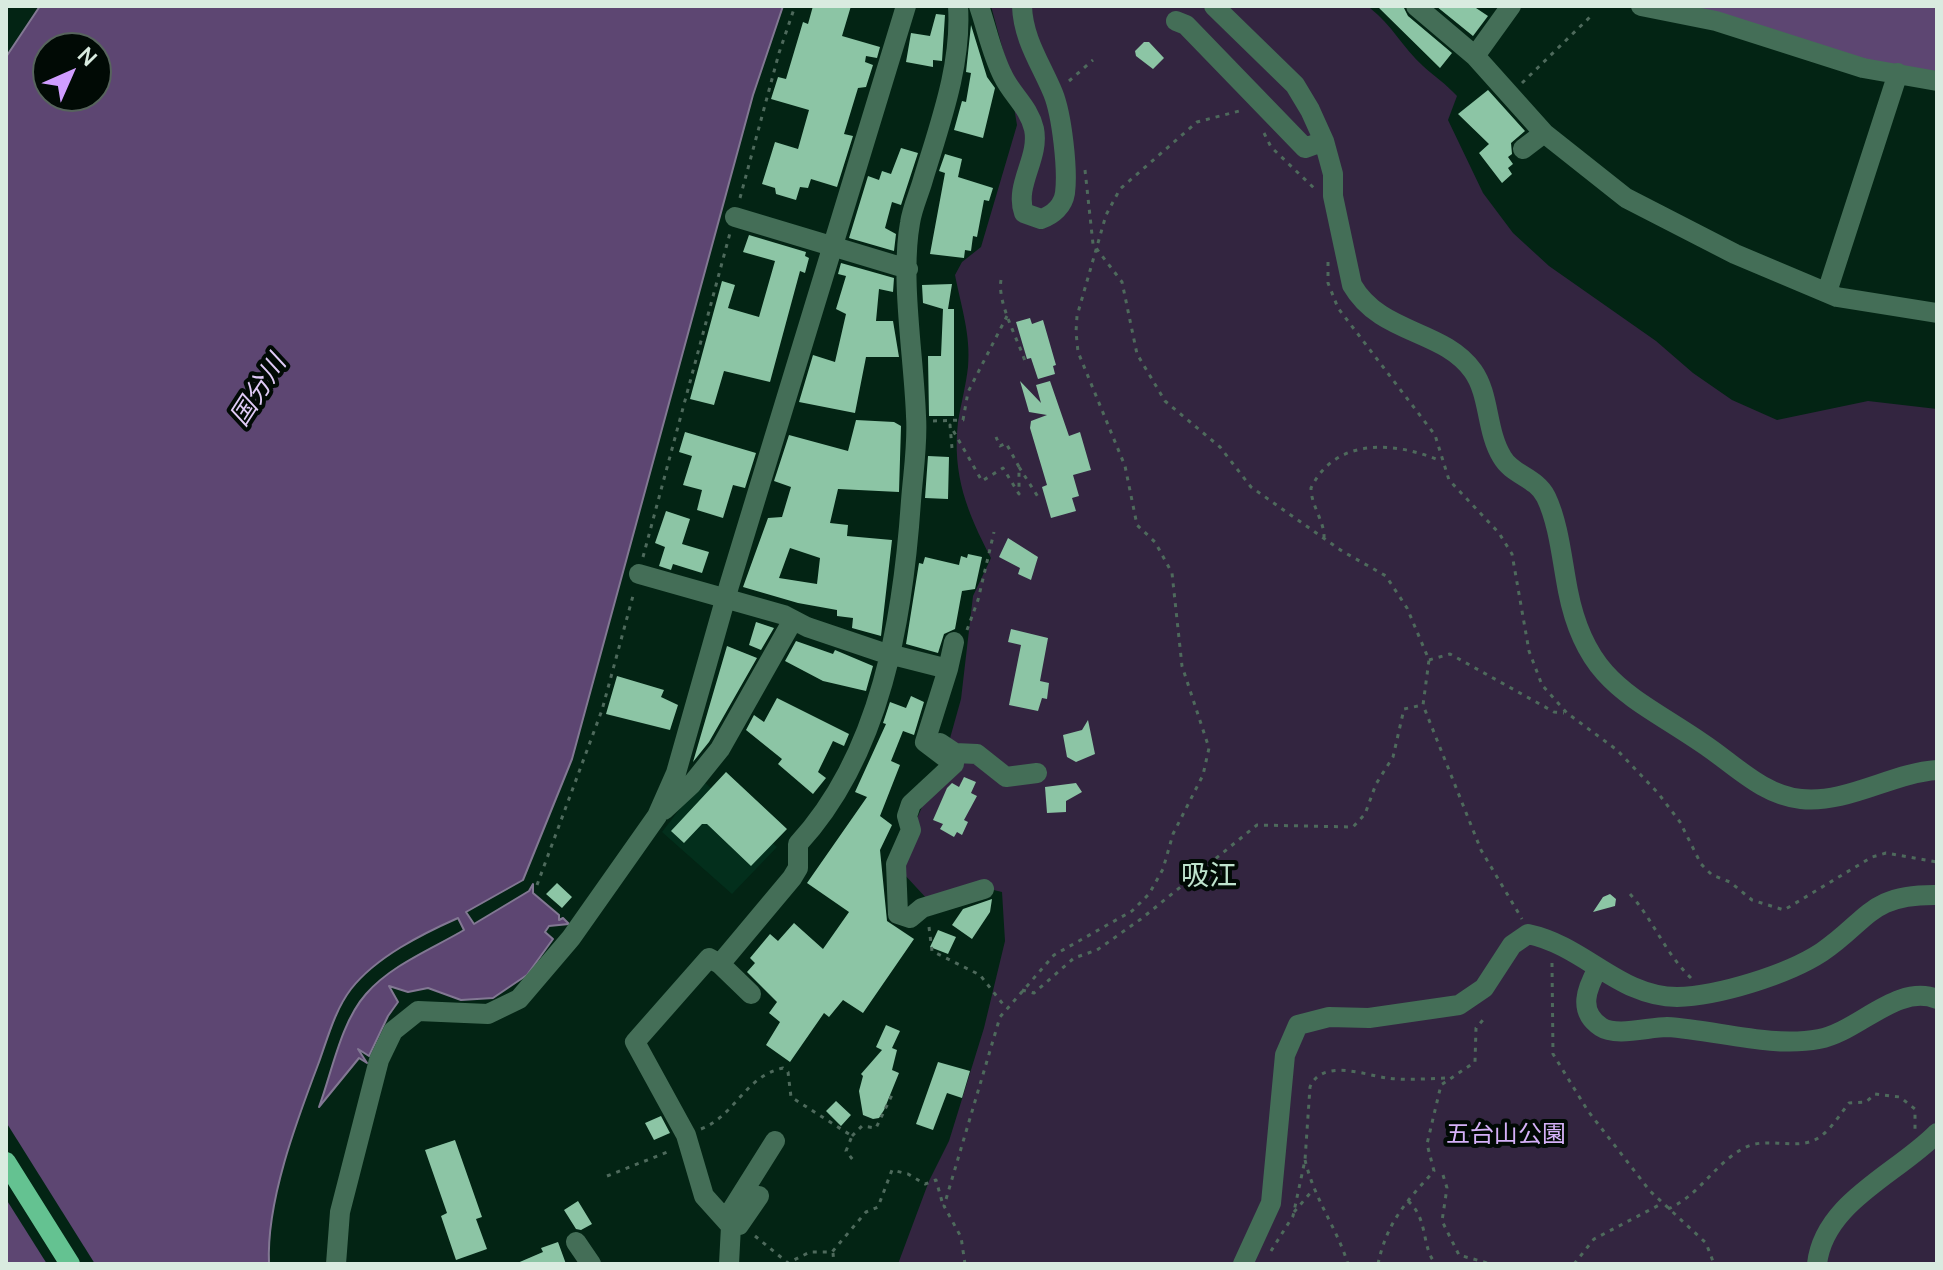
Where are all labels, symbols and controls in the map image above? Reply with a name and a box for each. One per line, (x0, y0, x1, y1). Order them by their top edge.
north arrow (32, 32, 112, 112)
text: N (71, 40, 104, 73)
water label: 国分川 (225, 350, 293, 432)
district label: 吸江 (1181, 860, 1237, 894)
park label: 五台山公園 (1446, 1121, 1566, 1149)

